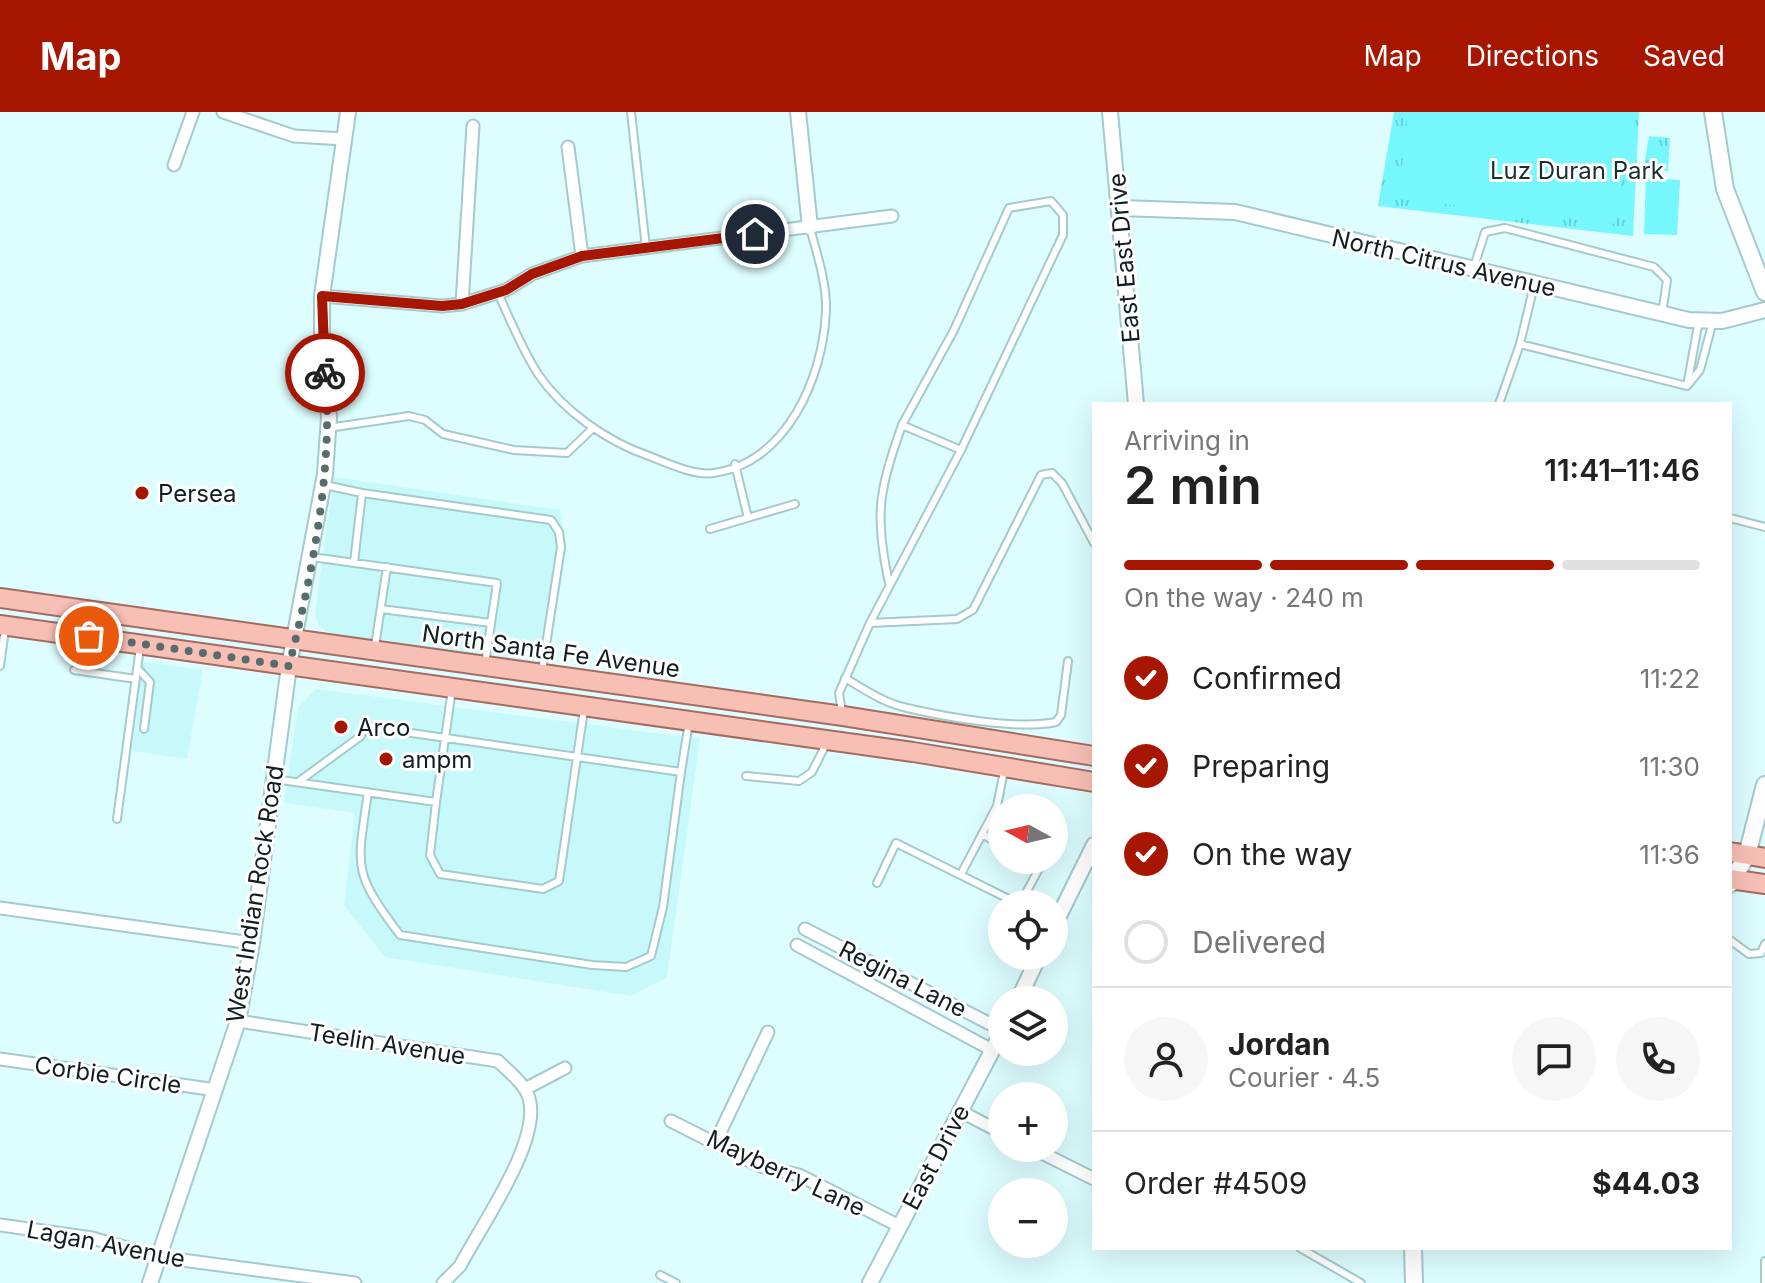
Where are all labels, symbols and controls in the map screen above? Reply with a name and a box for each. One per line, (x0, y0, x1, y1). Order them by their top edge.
text: Map (40, 33, 121, 79)
text: Map (1363, 39, 1422, 73)
text: Directions (1466, 39, 1599, 73)
text: Saved (1643, 39, 1725, 73)
park label: Luz Duran Park (1490, 156, 1664, 185)
street label: East East Drive (1102, 172, 1146, 344)
pin (721, 200, 789, 268)
icon: home (733, 212, 777, 256)
street label: North Citrus Avenue (1329, 223, 1559, 303)
courier (285, 333, 365, 413)
icon: bike (303, 351, 347, 395)
text: Arriving in (1124, 425, 1250, 456)
text: 11:41–11:46 (1544, 452, 1700, 488)
text: 2 min (1124, 454, 1262, 517)
place label: Persea (158, 479, 237, 508)
marker: Persea (133, 484, 151, 502)
text: On the way · 240 m (1124, 582, 1364, 613)
pin (55, 602, 123, 670)
icon: bag (67, 614, 111, 658)
street label: North Santa Fe Avenue (420, 619, 682, 683)
icon: check (1124, 656, 1168, 700)
text: Confirmed (1192, 660, 1342, 696)
text: 11:22 (1640, 663, 1700, 694)
place label: Arco (357, 713, 410, 742)
marker: Arco (332, 718, 350, 736)
icon: check (1124, 744, 1168, 788)
place label: ampm (402, 745, 472, 774)
text: Preparing (1192, 748, 1330, 784)
marker: ampm (377, 750, 395, 768)
text: 11:30 (1639, 751, 1700, 782)
street label: West Indian Rock Road (220, 763, 290, 1025)
north arrow (988, 794, 1068, 874)
map controls (988, 794, 1068, 1258)
icon: check (1124, 832, 1168, 876)
text: On the way (1192, 836, 1352, 872)
text: 11:36 (1639, 839, 1700, 870)
button: locate (988, 890, 1068, 970)
text: Delivered (1192, 924, 1326, 960)
street label: Regina Lane (834, 934, 972, 1024)
button: layers (988, 986, 1068, 1066)
street label: Teelin Avenue (306, 1017, 468, 1071)
button: person (1124, 1017, 1208, 1101)
button: chat (1512, 1017, 1596, 1101)
button: phone (1616, 1017, 1700, 1101)
text: Jordan (1228, 1026, 1330, 1062)
street label: Corbie Circle (33, 1050, 183, 1100)
text: Courier · 4.5 (1228, 1062, 1380, 1093)
button: + (988, 1082, 1068, 1162)
street label: East Drive (896, 1100, 976, 1214)
street label: Mayberry Lane (702, 1124, 870, 1222)
text: Order #4509 (1124, 1165, 1307, 1201)
text: $44.03 (1592, 1165, 1700, 1201)
button: − (988, 1178, 1068, 1258)
street label: Lagan Avenue (24, 1214, 188, 1274)

